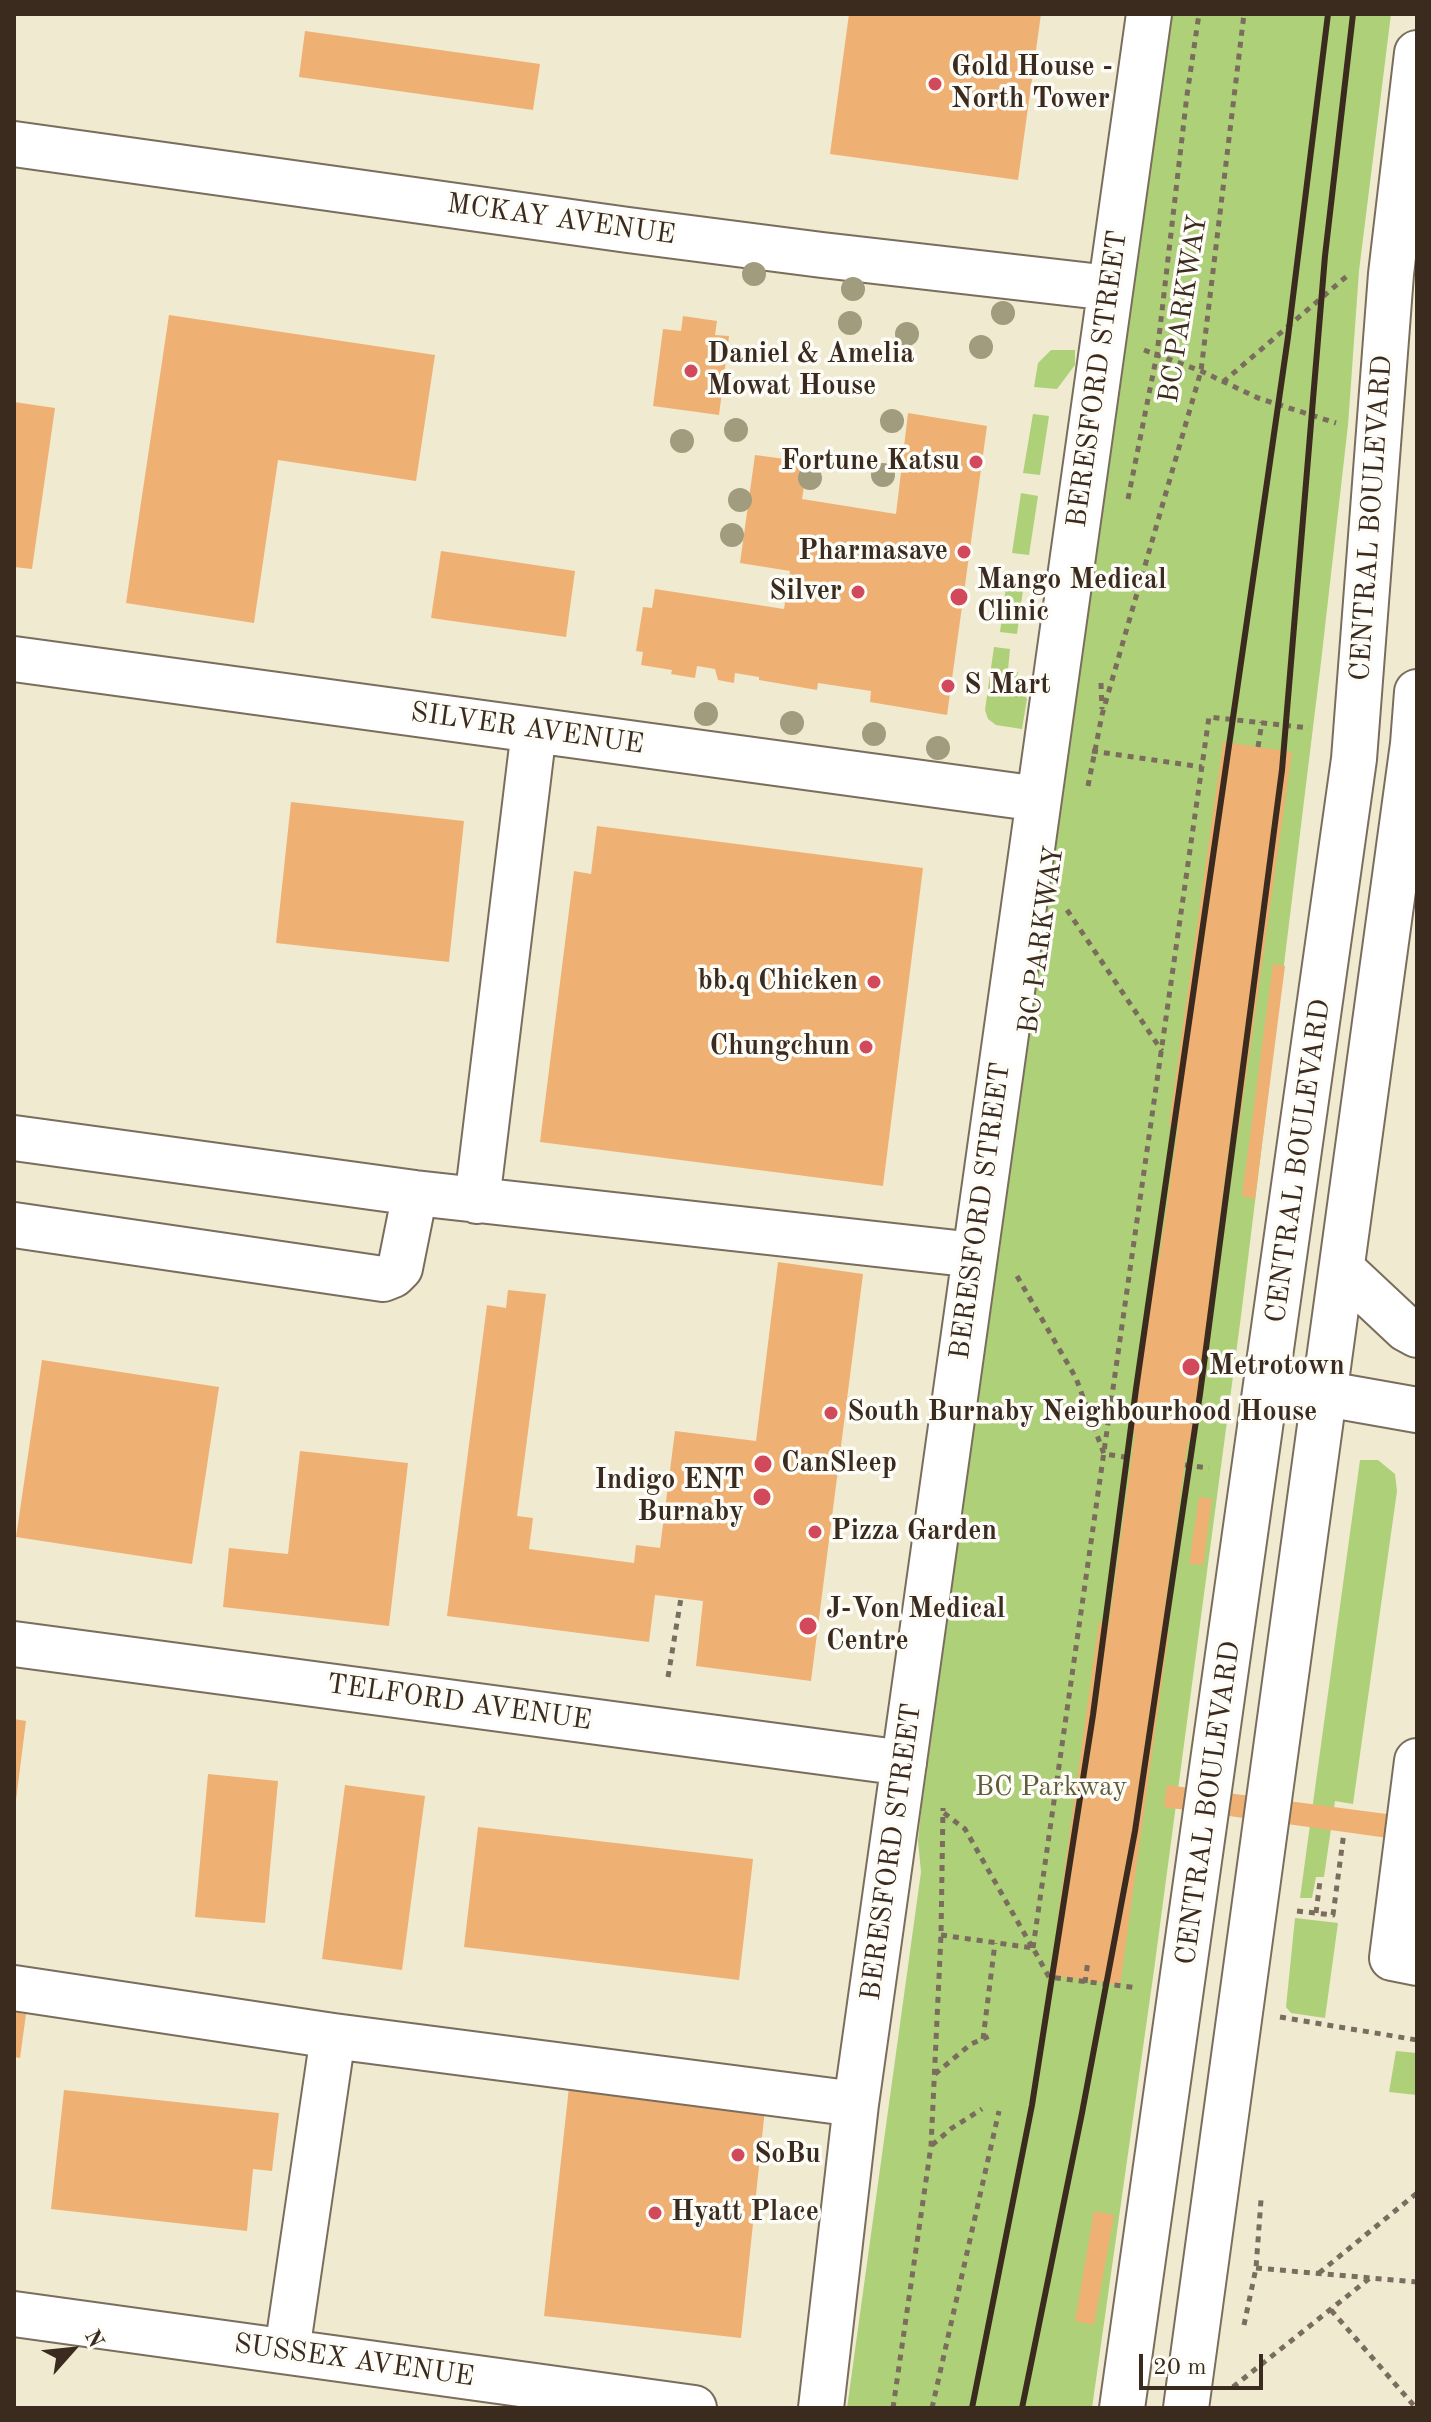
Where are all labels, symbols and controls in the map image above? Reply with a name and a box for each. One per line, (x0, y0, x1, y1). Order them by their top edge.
place label: Gold House - North Tower (951, 51, 1113, 117)
marker: Gold House - North Tower (926, 75, 944, 93)
street label: MCKAY AVENUE (445, 187, 677, 253)
street label: BC PARKWAY (1153, 213, 1215, 405)
street label: BERESFORD STREET (1061, 228, 1135, 530)
place label: Daniel & Amelia Mowat House (707, 338, 914, 404)
street label: CENTRAL BOULEVARD (1344, 354, 1400, 682)
marker: Daniel & Amelia Mowat House (682, 362, 700, 380)
place label: Fortune Katsu (781, 445, 960, 479)
marker: Fortune Katsu (967, 453, 985, 471)
place label: Pharmasave (798, 535, 948, 569)
marker: Pharmasave (955, 543, 973, 561)
place label: Mango Medical Clinic (977, 564, 1167, 630)
place label: Silver (769, 575, 842, 609)
marker: Silver (849, 583, 867, 601)
marker: Mango Medical Clinic (948, 586, 970, 608)
place label: S Mart (964, 669, 1051, 703)
marker: S Mart (939, 677, 957, 695)
street label: SILVER AVENUE (408, 696, 646, 762)
street label: BC PARKWAY (1012, 844, 1072, 1036)
place label: bb.q Chicken (698, 965, 858, 999)
marker: bb.q Chicken (865, 973, 883, 991)
street label: CENTRAL BOULEVARD (1260, 997, 1338, 1325)
place label: Chungchun (710, 1030, 850, 1064)
marker: Chungchun (857, 1038, 875, 1056)
street label: BERESFORD STREET (944, 1060, 1018, 1362)
place label: Metrotown (1209, 1350, 1345, 1384)
marker: Metrotown (1180, 1356, 1202, 1378)
place label: South Burnaby Neighbourhood House (847, 1396, 1317, 1430)
marker: South Burnaby Neighbourhood House (822, 1404, 840, 1422)
place label: CanSleep (781, 1447, 897, 1481)
marker: CanSleep (752, 1453, 774, 1475)
place label: Indigo ENT Burnaby (595, 1464, 744, 1530)
marker: Indigo ENT Burnaby (751, 1486, 773, 1508)
place label: Pizza Garden (831, 1515, 997, 1549)
marker: Pizza Garden (806, 1523, 824, 1541)
place label: J-Von Medical Centre (826, 1593, 1005, 1659)
marker: J-Von Medical Centre (797, 1615, 819, 1637)
street label: CENTRAL BOULEVARD (1170, 1639, 1248, 1967)
street label: TELFORD AVENUE (325, 1668, 593, 1738)
street label: BERESFORD STREET (855, 1701, 929, 2003)
park label: BC Parkway (975, 1771, 1127, 1805)
place label: SoBu (754, 2138, 821, 2172)
marker: SoBu (729, 2146, 747, 2164)
place label: Hyatt Place (671, 2196, 819, 2230)
marker: Hyatt Place (646, 2204, 664, 2222)
north arrow (32, 2310, 112, 2390)
text: N (80, 2327, 107, 2352)
street label: SUSSEX AVENUE (232, 2328, 476, 2394)
scale bar (1143, 2338, 1267, 2388)
text: 20 m (1153, 2356, 1207, 2380)

